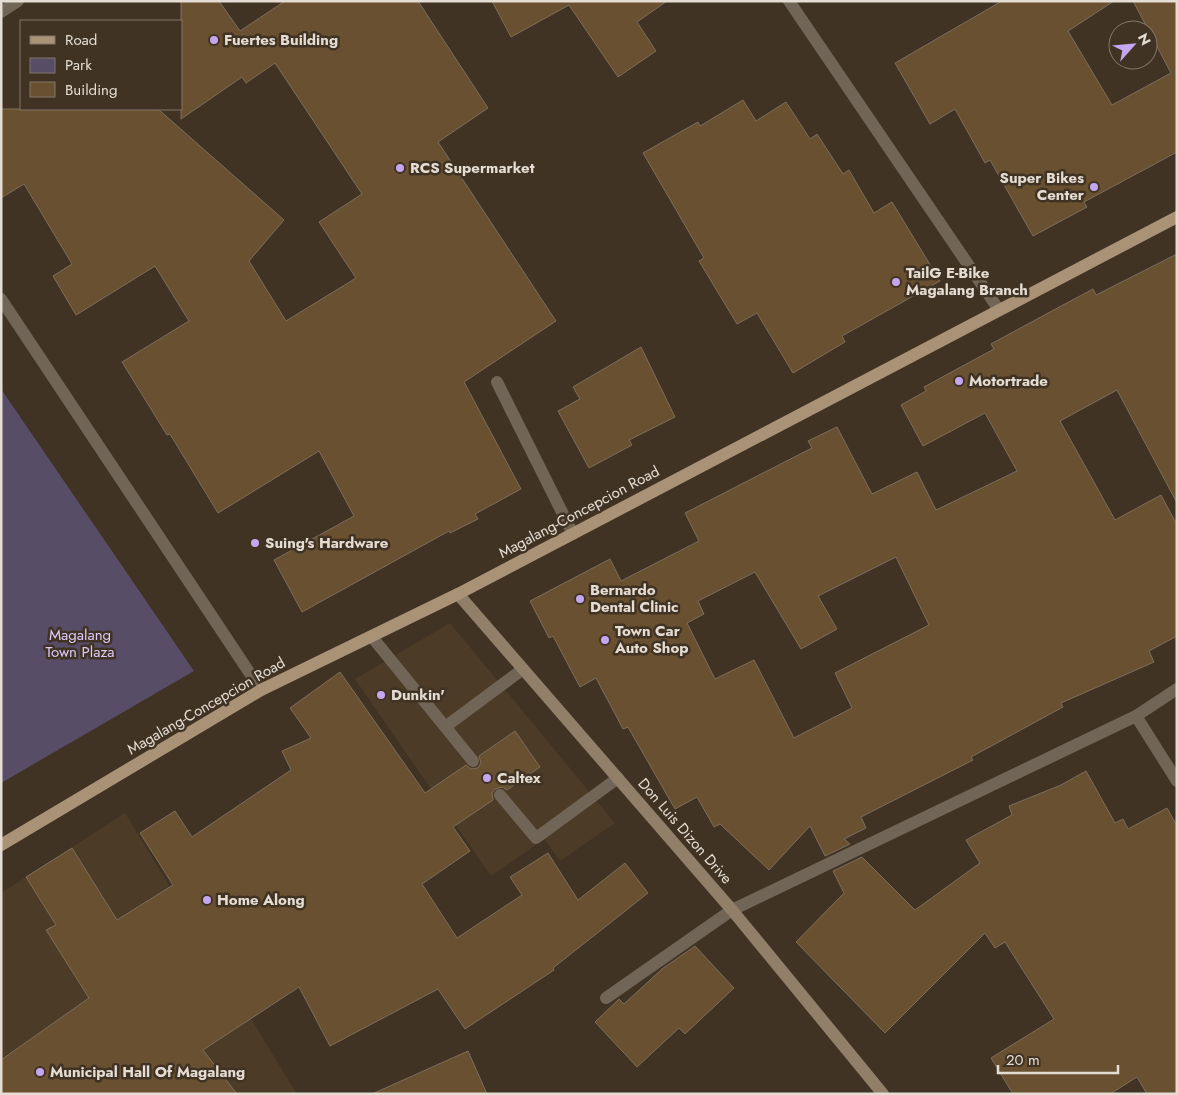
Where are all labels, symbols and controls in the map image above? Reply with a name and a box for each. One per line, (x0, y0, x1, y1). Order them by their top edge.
legend (20, 20, 182, 110)
north arrow (1108, 20, 1158, 70)
text: Road (65, 29, 97, 51)
place label: Fuertes Building (224, 29, 338, 51)
text: N (1133, 30, 1156, 49)
marker: Fuertes Building (208, 34, 220, 46)
text: Park (65, 54, 92, 76)
text: Building (65, 79, 117, 101)
place label: RCS Supermarket (410, 157, 535, 179)
marker: RCS Supermarket (394, 162, 406, 174)
place label: Super Bikes Center (1000, 167, 1085, 206)
marker: Super Bikes Center (1088, 181, 1100, 193)
place label: TailG E-Bike Magalang Branch (906, 262, 1028, 301)
marker: TailG E-Bike Magalang Branch (890, 276, 902, 288)
place label: Motortrade (969, 370, 1048, 392)
marker: Motortrade (953, 375, 965, 387)
street label: Magalang-Concepcion Road (495, 460, 663, 564)
place label: Suing's Hardware (265, 532, 389, 554)
marker: Suing's Hardware (249, 537, 261, 549)
place label: Bernardo Dental Clinic (590, 579, 679, 618)
marker: Bernardo Dental Clinic (574, 593, 586, 605)
place label: Town Car Auto Shop (614, 620, 689, 659)
park label: Magalang Town Plaza (45, 624, 115, 663)
marker: Town Car Auto Shop (599, 634, 611, 646)
street label: Magalang-Concepcion Road (123, 652, 289, 760)
place label: Dunkin' (391, 684, 445, 706)
marker: Dunkin' (375, 689, 387, 701)
place label: Caltex (497, 767, 541, 789)
marker: Caltex (481, 772, 493, 784)
street label: Don Luis Dizon Drive (633, 773, 738, 889)
place label: Home Along (217, 889, 305, 911)
marker: Home Along (201, 894, 213, 906)
scale bar (998, 1042, 1118, 1074)
text: 20 m (1006, 1049, 1040, 1071)
place label: Municipal Hall Of Magalang (50, 1061, 245, 1083)
marker: Municipal Hall Of Magalang (34, 1066, 46, 1078)

